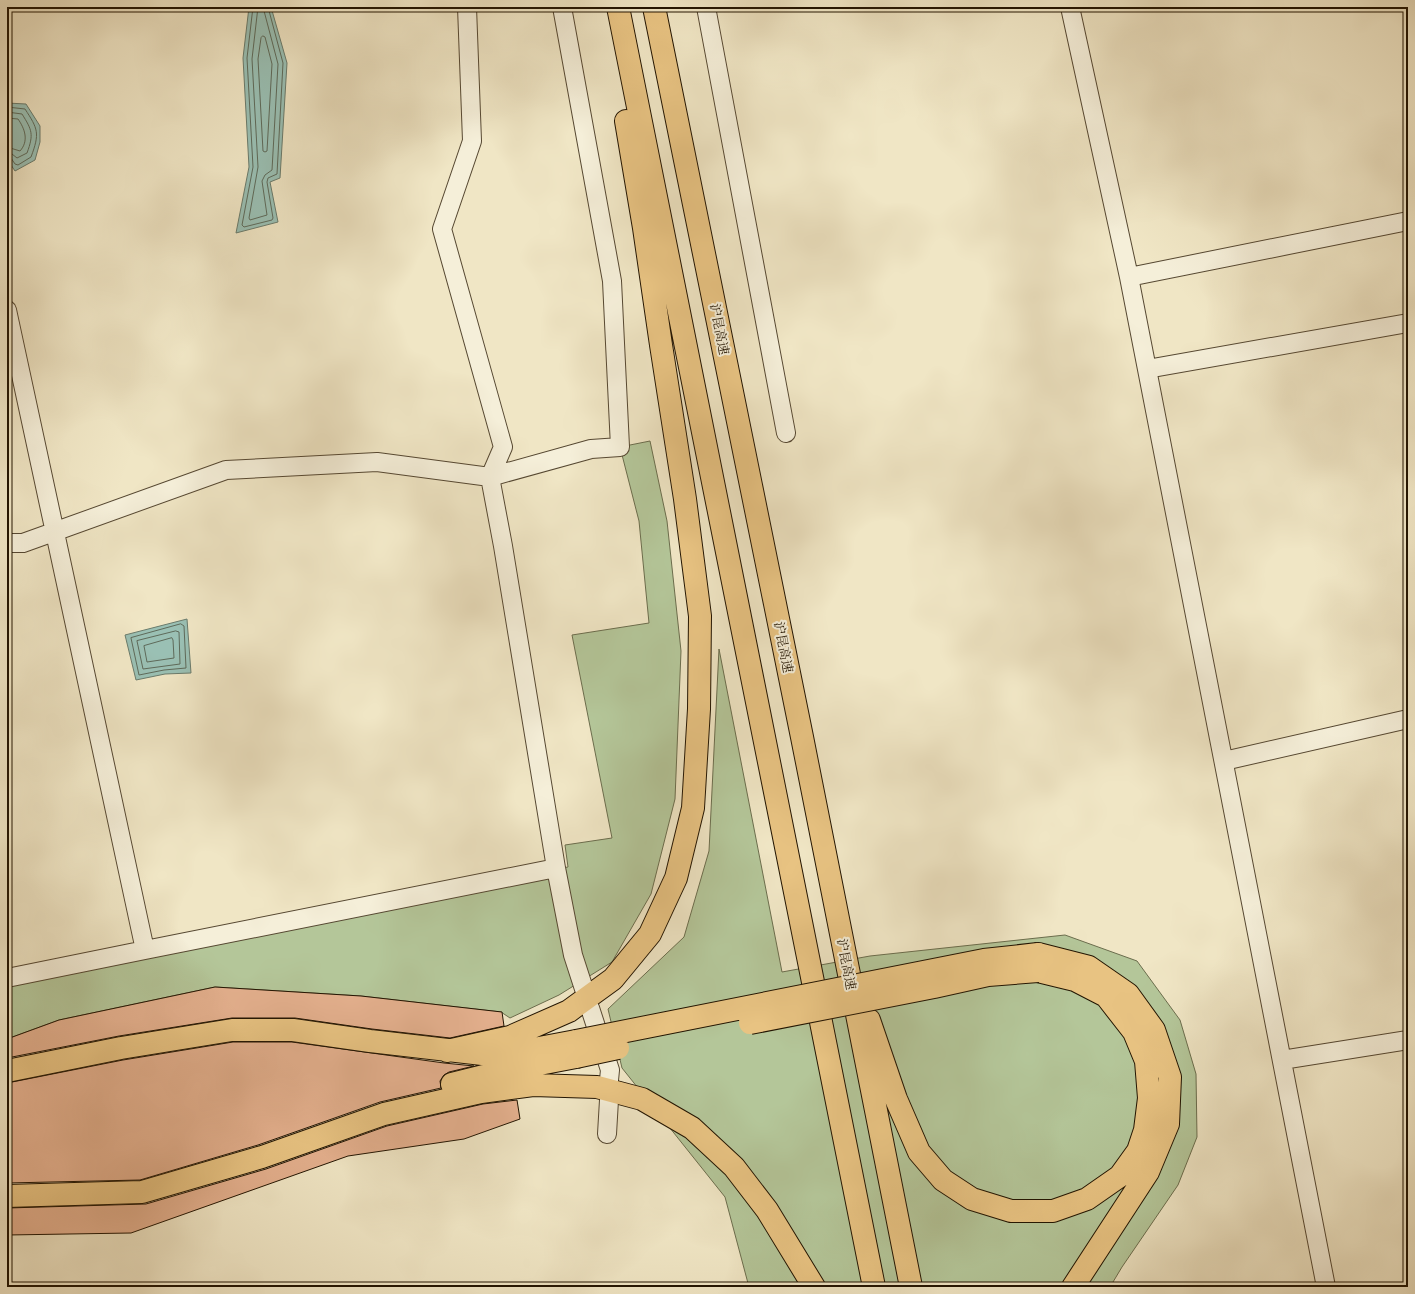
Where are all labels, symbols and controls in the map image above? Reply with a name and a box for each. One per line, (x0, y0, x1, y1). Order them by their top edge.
street label: 沪昆高速 (706, 302, 732, 356)
street label: 沪昆高速 (770, 620, 796, 674)
street label: 沪昆高速 (833, 937, 859, 991)

